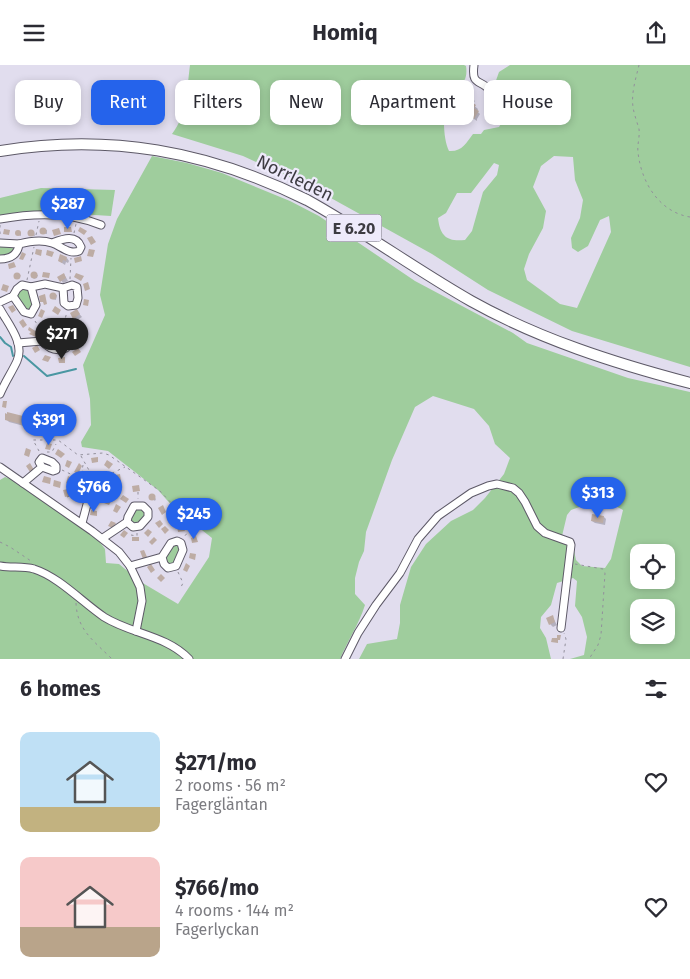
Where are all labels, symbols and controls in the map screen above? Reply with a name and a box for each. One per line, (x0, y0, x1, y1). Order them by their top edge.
icon: menu (20, 19, 48, 47)
text: Homiq (312, 19, 378, 46)
icon: share (642, 19, 670, 47)
chip: Buy (15, 80, 81, 125)
chip: Rent (91, 80, 165, 125)
chip: Filters (175, 80, 260, 125)
chip: New (270, 80, 341, 125)
chip: Apartment (351, 80, 474, 125)
chip: House (484, 80, 571, 125)
street label: Norrleden (253, 150, 337, 206)
pin: $287 (38, 187, 98, 230)
text: $287 (51, 194, 85, 213)
road number: E 6.20 (326, 215, 382, 242)
pin: $271 (32, 317, 92, 360)
text: $271 (46, 324, 78, 343)
pin: $391 (19, 403, 79, 446)
text: $391 (33, 410, 66, 429)
pin: $766 (64, 471, 124, 513)
text: $766 (77, 477, 111, 496)
pin: $313 (568, 477, 628, 519)
text: $313 (582, 483, 614, 502)
pin: $245 (164, 497, 224, 540)
text: $245 (177, 504, 211, 523)
map controls (630, 544, 675, 644)
button: locate (630, 544, 675, 589)
button: layers (630, 599, 675, 644)
icon: filters (642, 675, 670, 703)
text: 6 homes (20, 676, 101, 702)
text: $271/mo (175, 750, 257, 776)
icon: home (60, 752, 120, 812)
icon: heart (642, 768, 670, 796)
text: 2 rooms · 56 m² (175, 776, 286, 795)
text: Fagergläntan (175, 795, 268, 814)
text: $766/mo (175, 875, 259, 901)
icon: home (60, 877, 120, 937)
icon: heart (642, 893, 670, 921)
text: 4 rooms · 144 m² (175, 901, 294, 920)
text: Fagerlyckan (175, 920, 259, 939)

